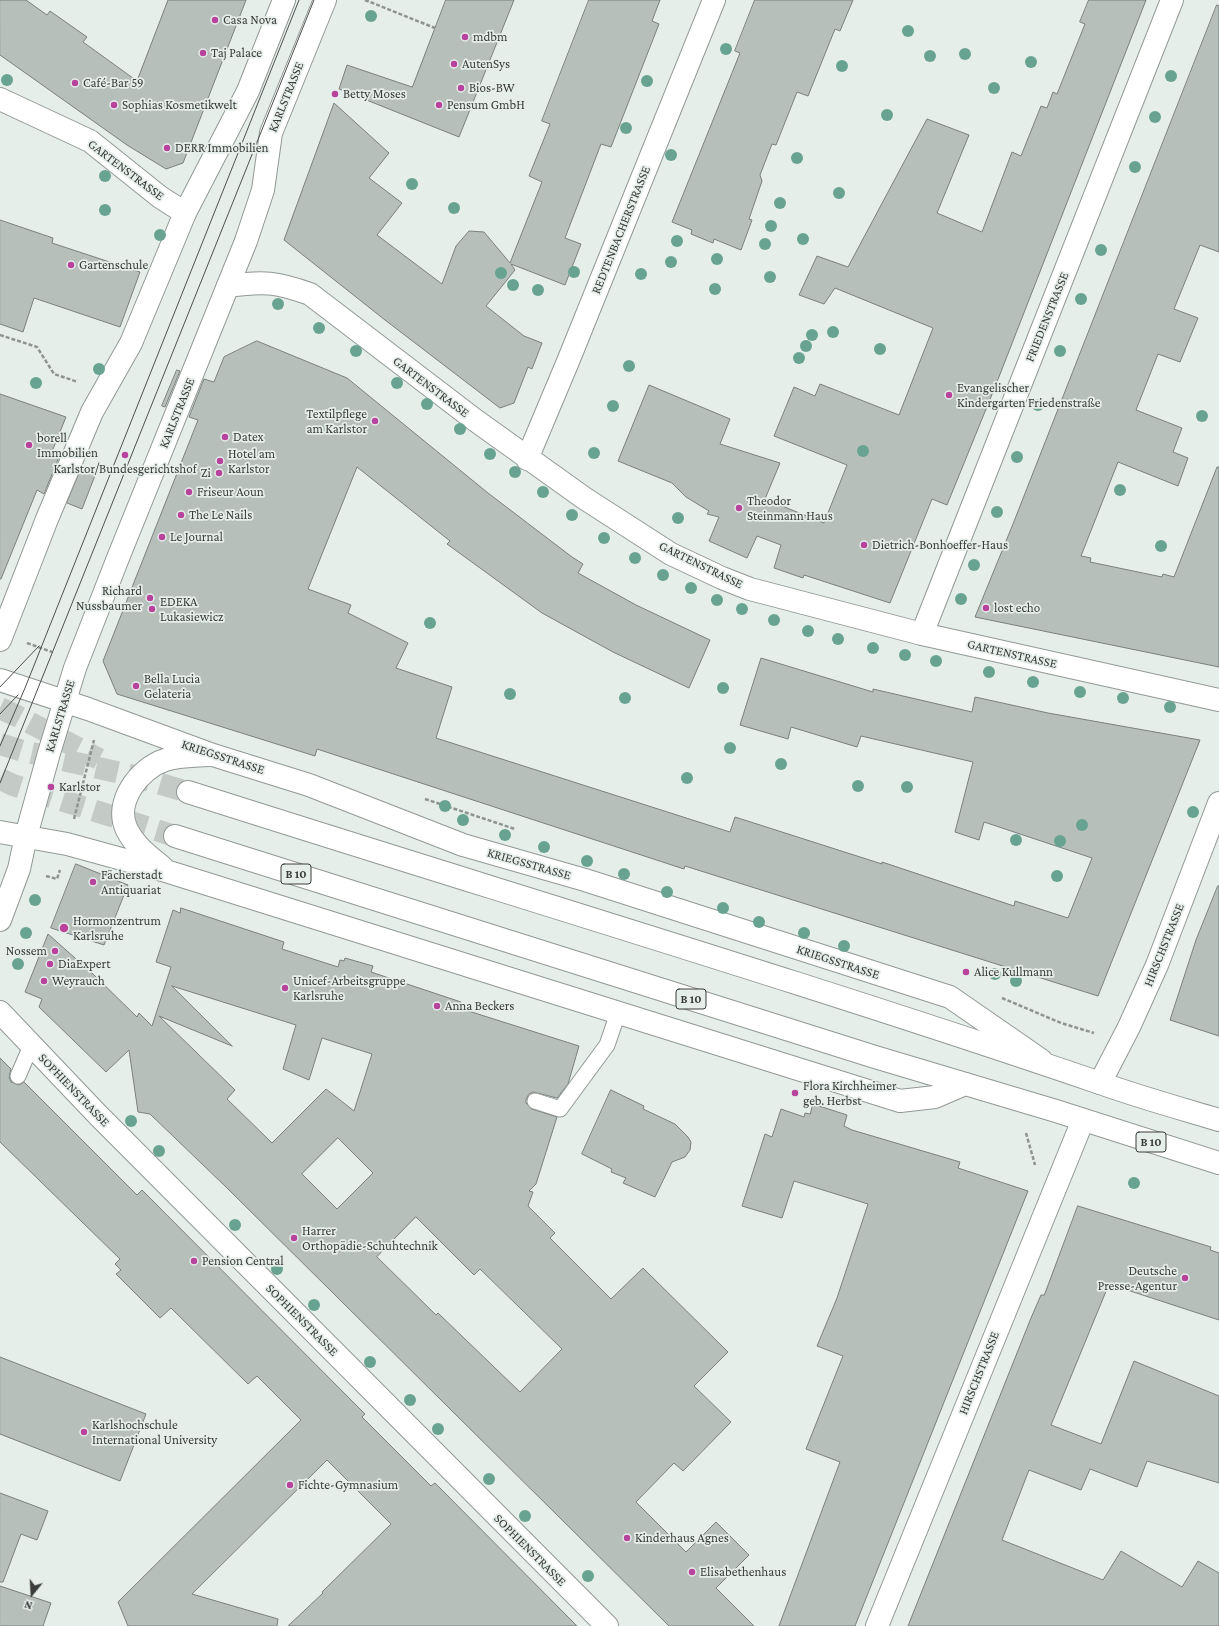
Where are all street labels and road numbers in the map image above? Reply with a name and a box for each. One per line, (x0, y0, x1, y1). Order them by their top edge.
street label: KARLSTRASSE (265, 59, 307, 135)
street label: GARTENSTRASSE (85, 136, 167, 204)
street label: REDTENBACHERSTRASSE (588, 164, 654, 296)
street label: FRIEDENSTRASSE (1022, 270, 1072, 364)
street label: GARTENSTRASSE (390, 353, 472, 421)
street label: KARLSTRASSE (156, 375, 198, 451)
street label: GARTENSTRASSE (656, 538, 746, 592)
street label: GARTENSTRASSE (966, 636, 1058, 672)
street label: KARLSTRASSE (42, 678, 78, 754)
street label: KRIEGSSTRASSE (180, 736, 266, 778)
street label: KRIEGSSTRASSE (485, 845, 573, 883)
road number: B 10 (281, 864, 311, 884)
street label: HIRSCHSTRASSE (1140, 901, 1188, 989)
street label: KRIEGSSTRASSE (795, 941, 881, 983)
road number: B 10 (676, 989, 706, 1009)
street label: SOPHIENSTRASSE (35, 1050, 113, 1130)
road number: B 10 (1136, 1132, 1166, 1152)
street label: SOPHIENSTRASSE (263, 1281, 341, 1359)
street label: HIRSCHSTRASSE (955, 1329, 1003, 1417)
street label: SOPHIENSTRASSE (491, 1511, 569, 1589)

